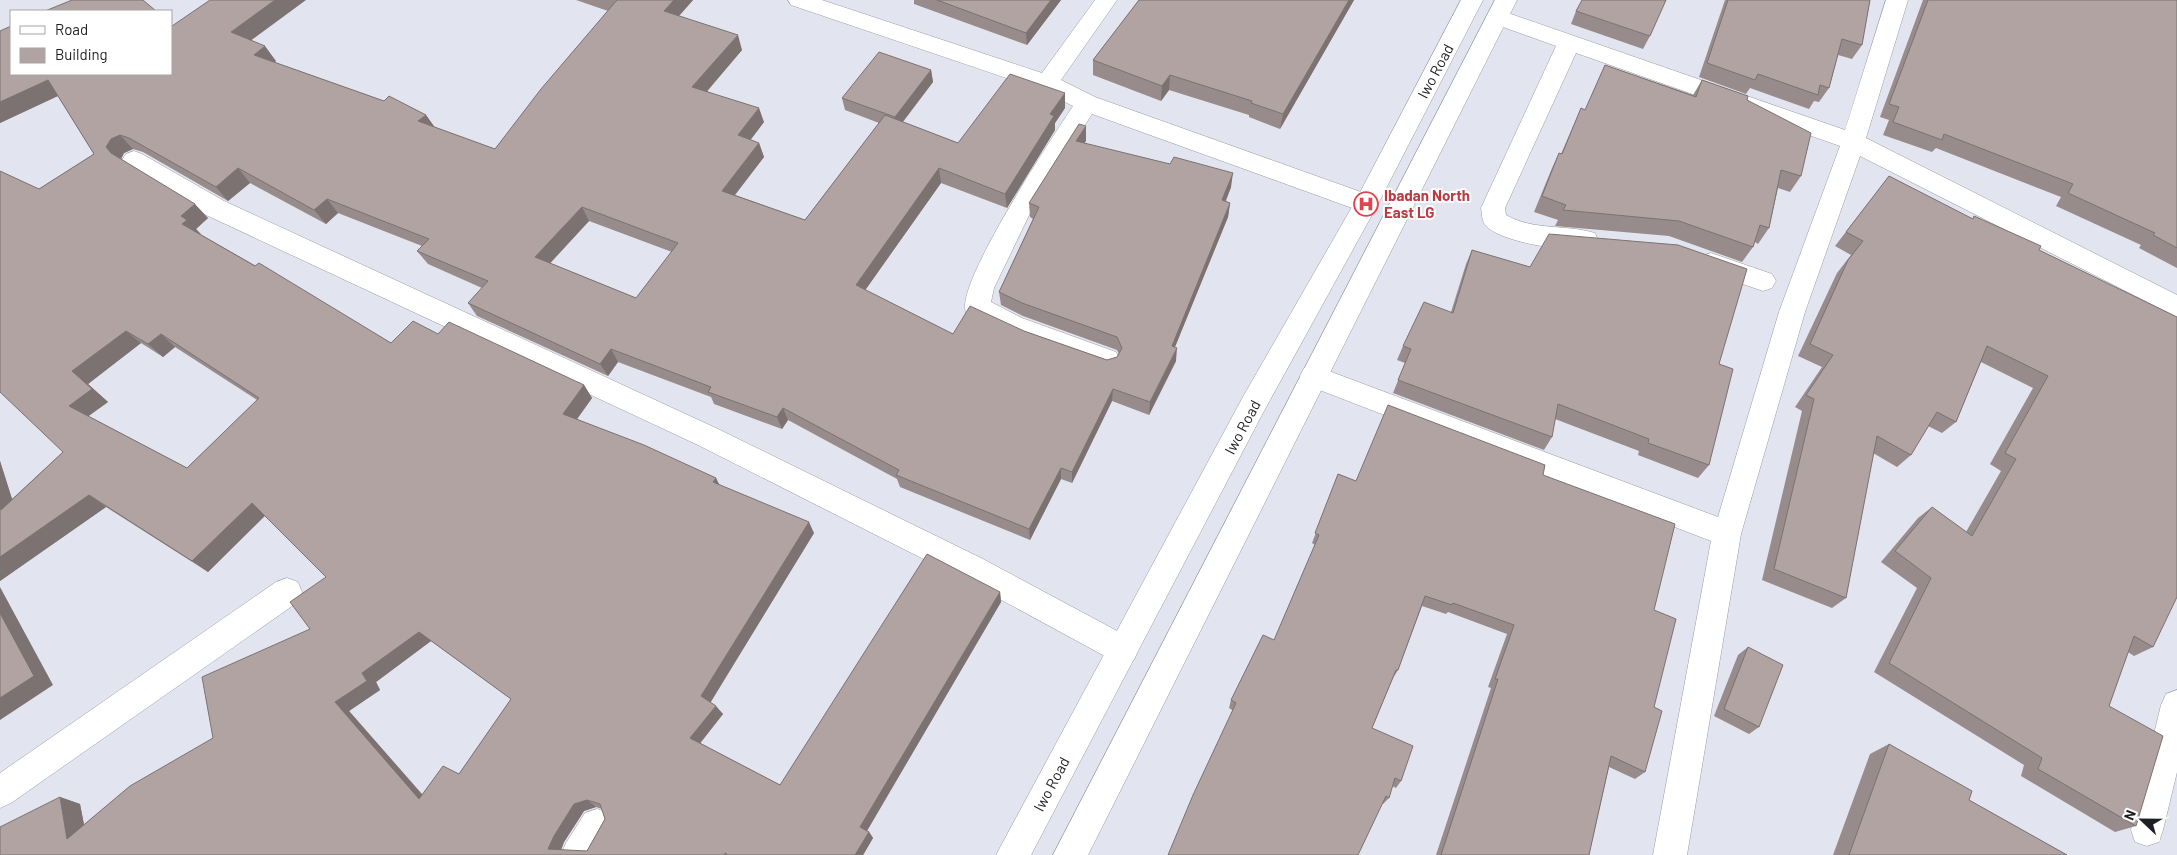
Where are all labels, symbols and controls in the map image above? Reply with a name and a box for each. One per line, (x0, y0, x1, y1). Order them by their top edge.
legend (10, 10, 172, 75)
text: Road (55, 20, 88, 38)
street label: Iwo Road (1413, 41, 1457, 101)
text: Building (55, 45, 108, 63)
place label: Ibadan North East LG (1384, 186, 1470, 221)
hospital icon: Ibadan North East LG (1353, 191, 1379, 217)
street label: Iwo Road (1220, 397, 1264, 457)
street label: Iwo Road (1029, 754, 1073, 814)
north arrow (2117, 795, 2167, 845)
text: N (2120, 807, 2139, 822)

